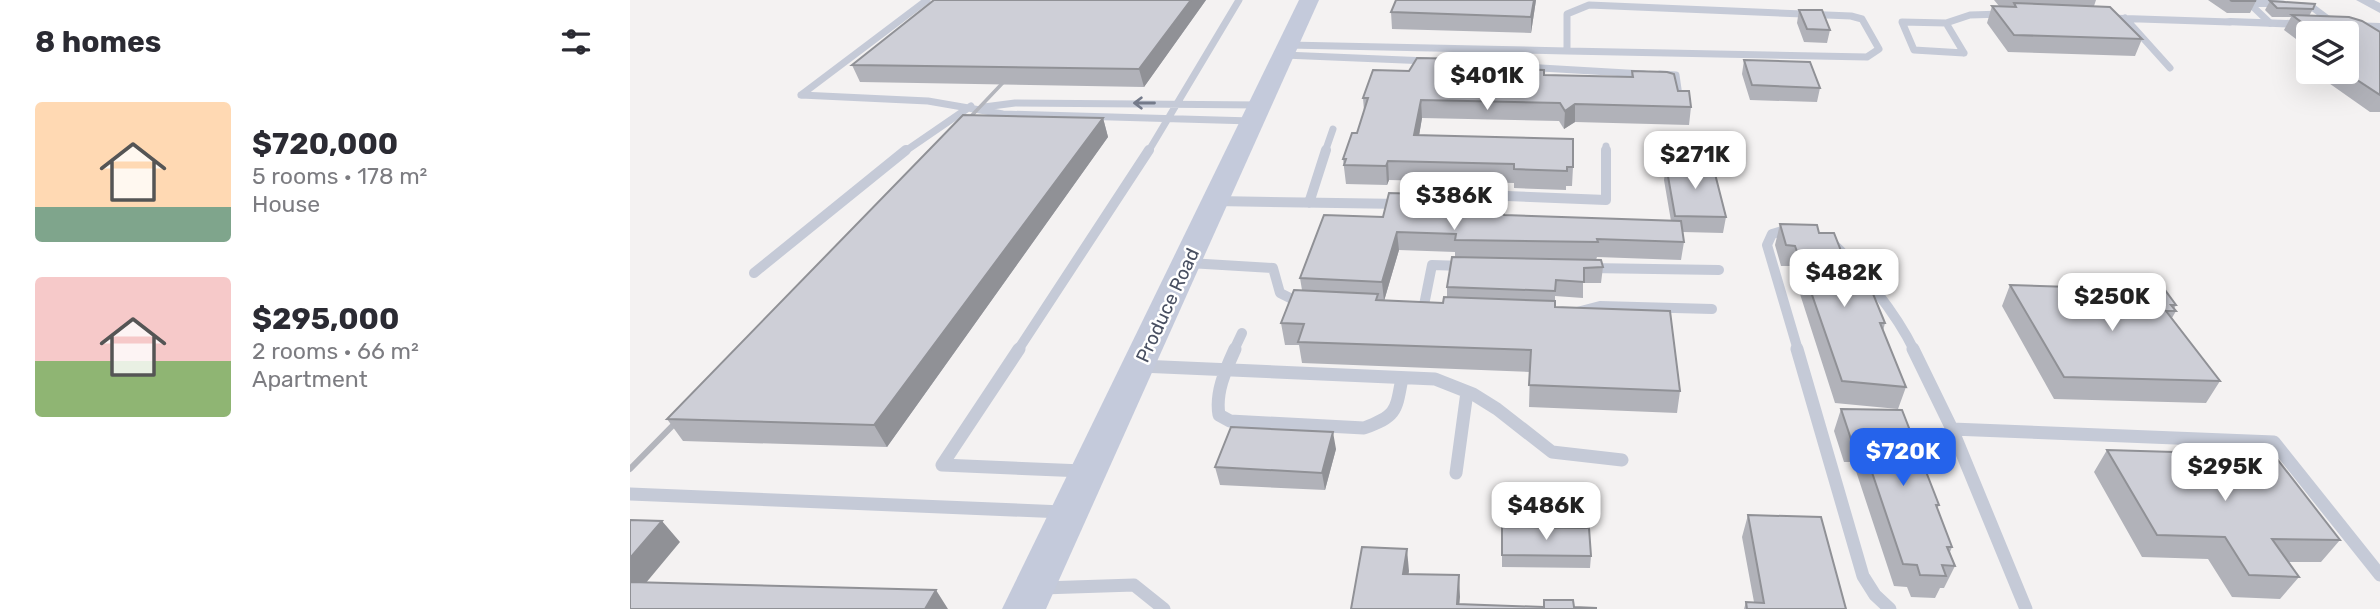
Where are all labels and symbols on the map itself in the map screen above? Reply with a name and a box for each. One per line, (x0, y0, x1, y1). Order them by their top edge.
pin: $401K (1438, 52, 1536, 112)
one-way arrow (1133, 96, 1156, 110)
pin: $271K (1646, 132, 1744, 191)
pin: $386K (1405, 173, 1503, 232)
street label: Produce Road (1131, 244, 1204, 366)
pin: $482K (1795, 250, 1893, 309)
pin: $250K (2063, 274, 2161, 333)
pin: $720K (1854, 428, 1952, 488)
pin: $295K (2176, 444, 2274, 503)
pin: $486K (1497, 482, 1595, 542)

